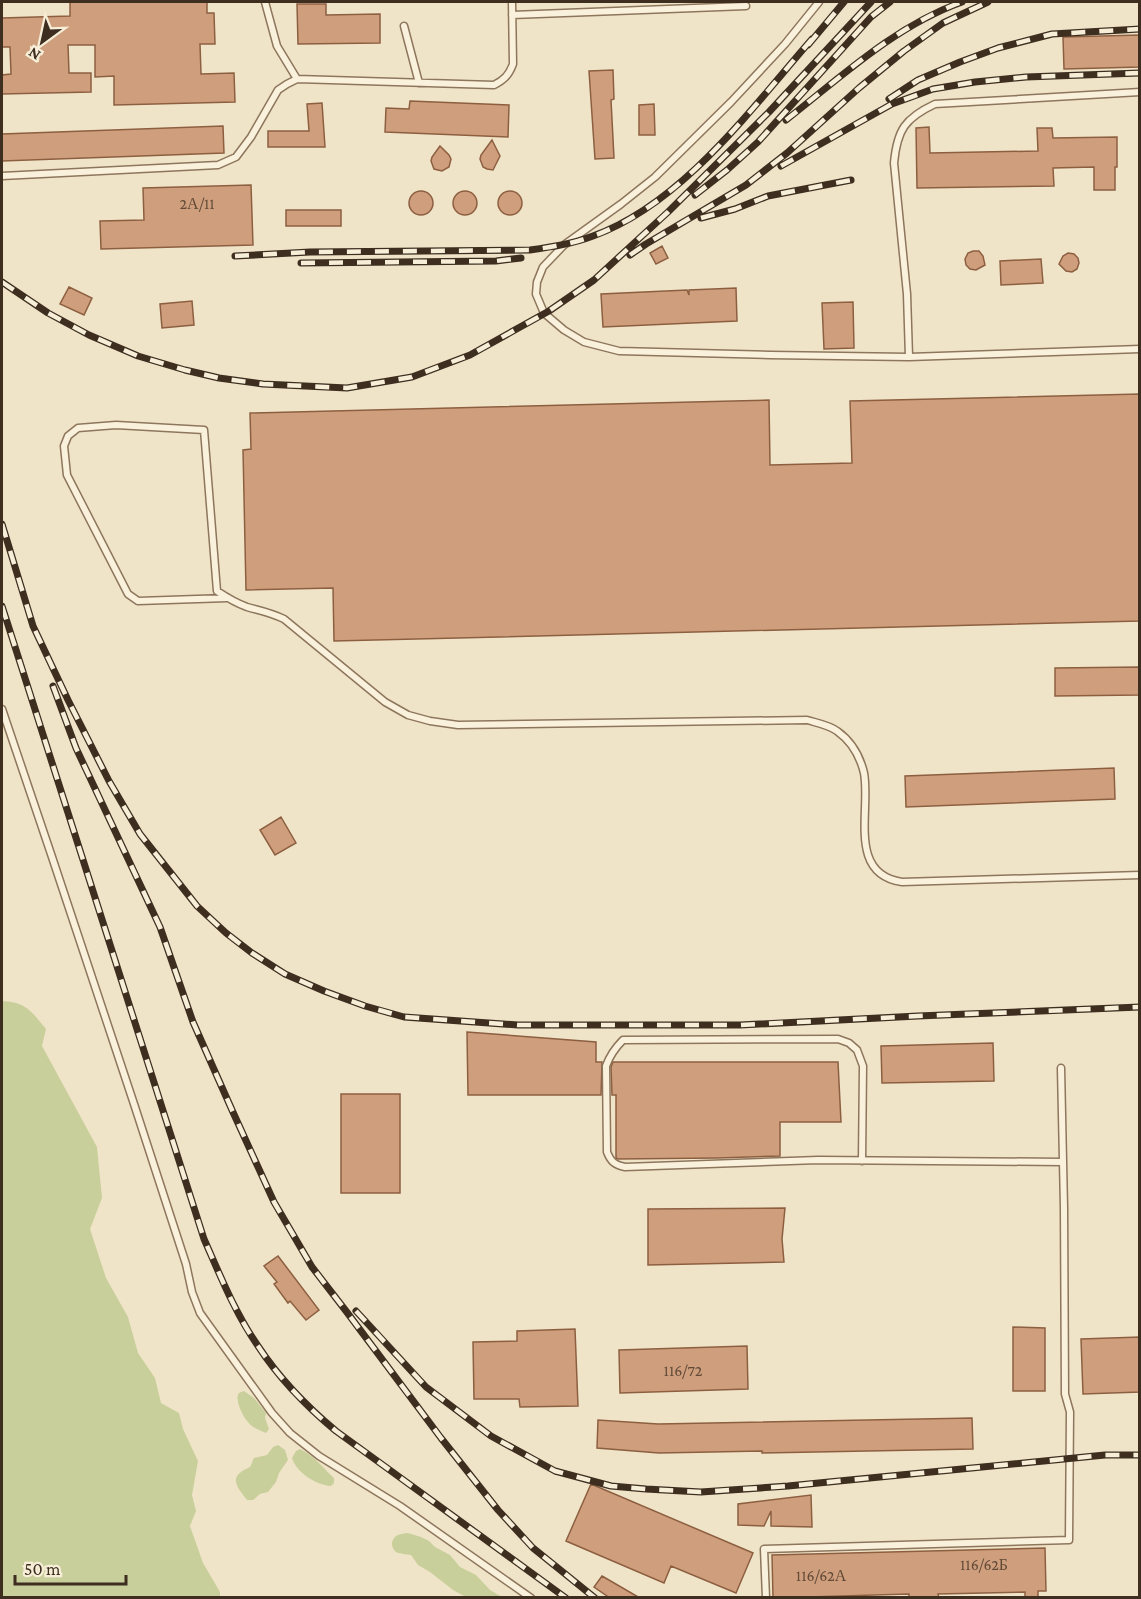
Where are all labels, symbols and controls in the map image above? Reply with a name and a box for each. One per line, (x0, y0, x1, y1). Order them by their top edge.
north arrow (12, 12, 72, 72)
text: N (25, 44, 43, 64)
house number: 2А/11 (179, 195, 215, 212)
house number: 116/72 (664, 1362, 703, 1379)
scale bar (15, 1548, 126, 1586)
house number: 116/62Б (960, 1556, 1008, 1573)
text: 50 m (24, 1559, 61, 1579)
house number: 116/62А (796, 1567, 847, 1584)

